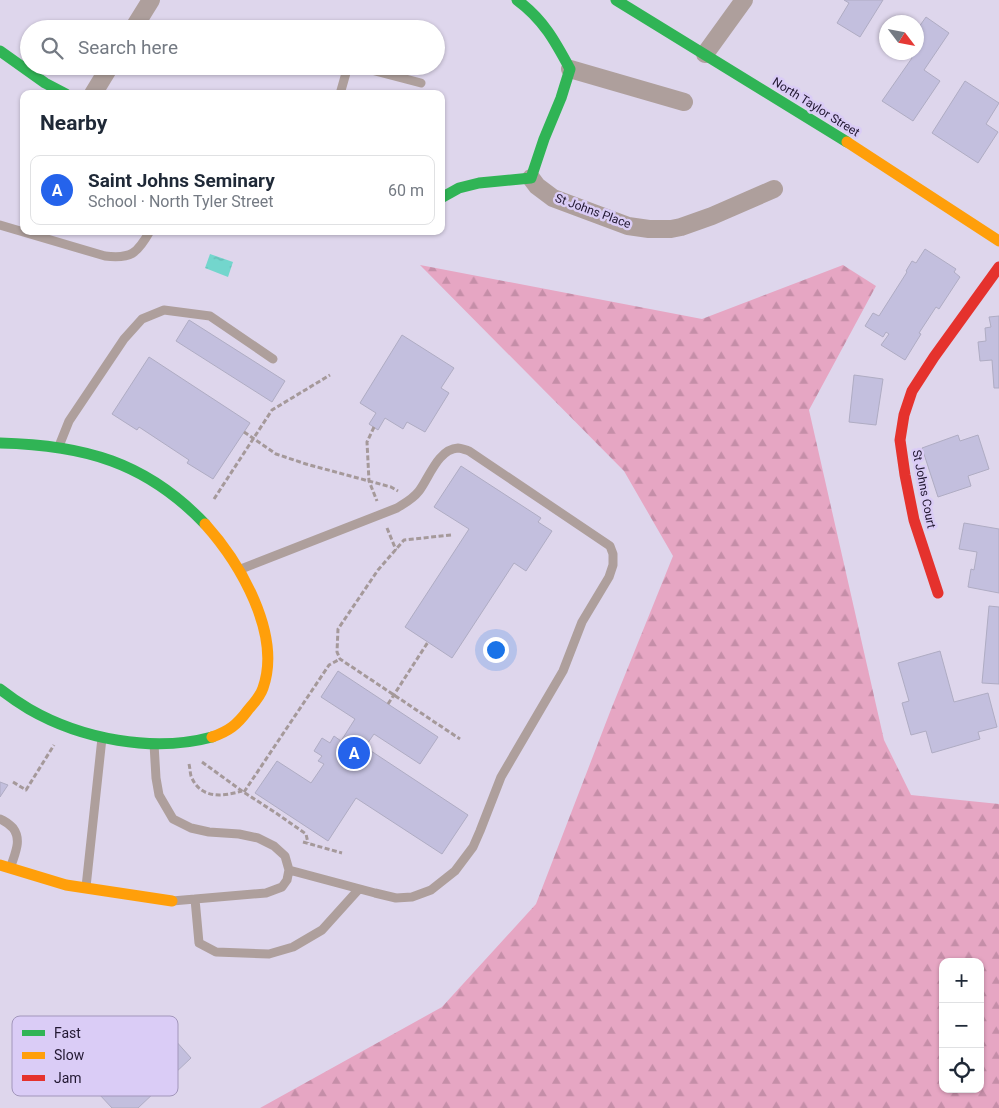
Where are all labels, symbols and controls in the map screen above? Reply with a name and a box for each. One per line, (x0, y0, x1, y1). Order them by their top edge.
north arrow (879, 15, 924, 60)
search box (20, 20, 445, 75)
icon: search (38, 34, 66, 62)
text: Search here (78, 36, 178, 59)
street label: North Taylor Street (770, 75, 862, 140)
text: Nearby (40, 111, 107, 135)
text: Saint Johns Seminary (88, 169, 275, 192)
text: A (52, 181, 62, 200)
text: 60 m (388, 181, 424, 200)
street label: St Johns Place (553, 191, 633, 231)
text: School · North Tyler Street (88, 192, 274, 211)
street label: St Johns Court (910, 449, 938, 529)
your location (483, 637, 509, 663)
pin: A (338, 734, 370, 772)
map controls (939, 958, 984, 1093)
button: + (939, 958, 984, 1003)
button: − (939, 1003, 984, 1048)
legend (12, 1016, 178, 1096)
text: Fast (54, 1025, 81, 1041)
text: Slow (54, 1047, 85, 1063)
button: locate (939, 1048, 984, 1093)
text: Jam (54, 1070, 82, 1086)

